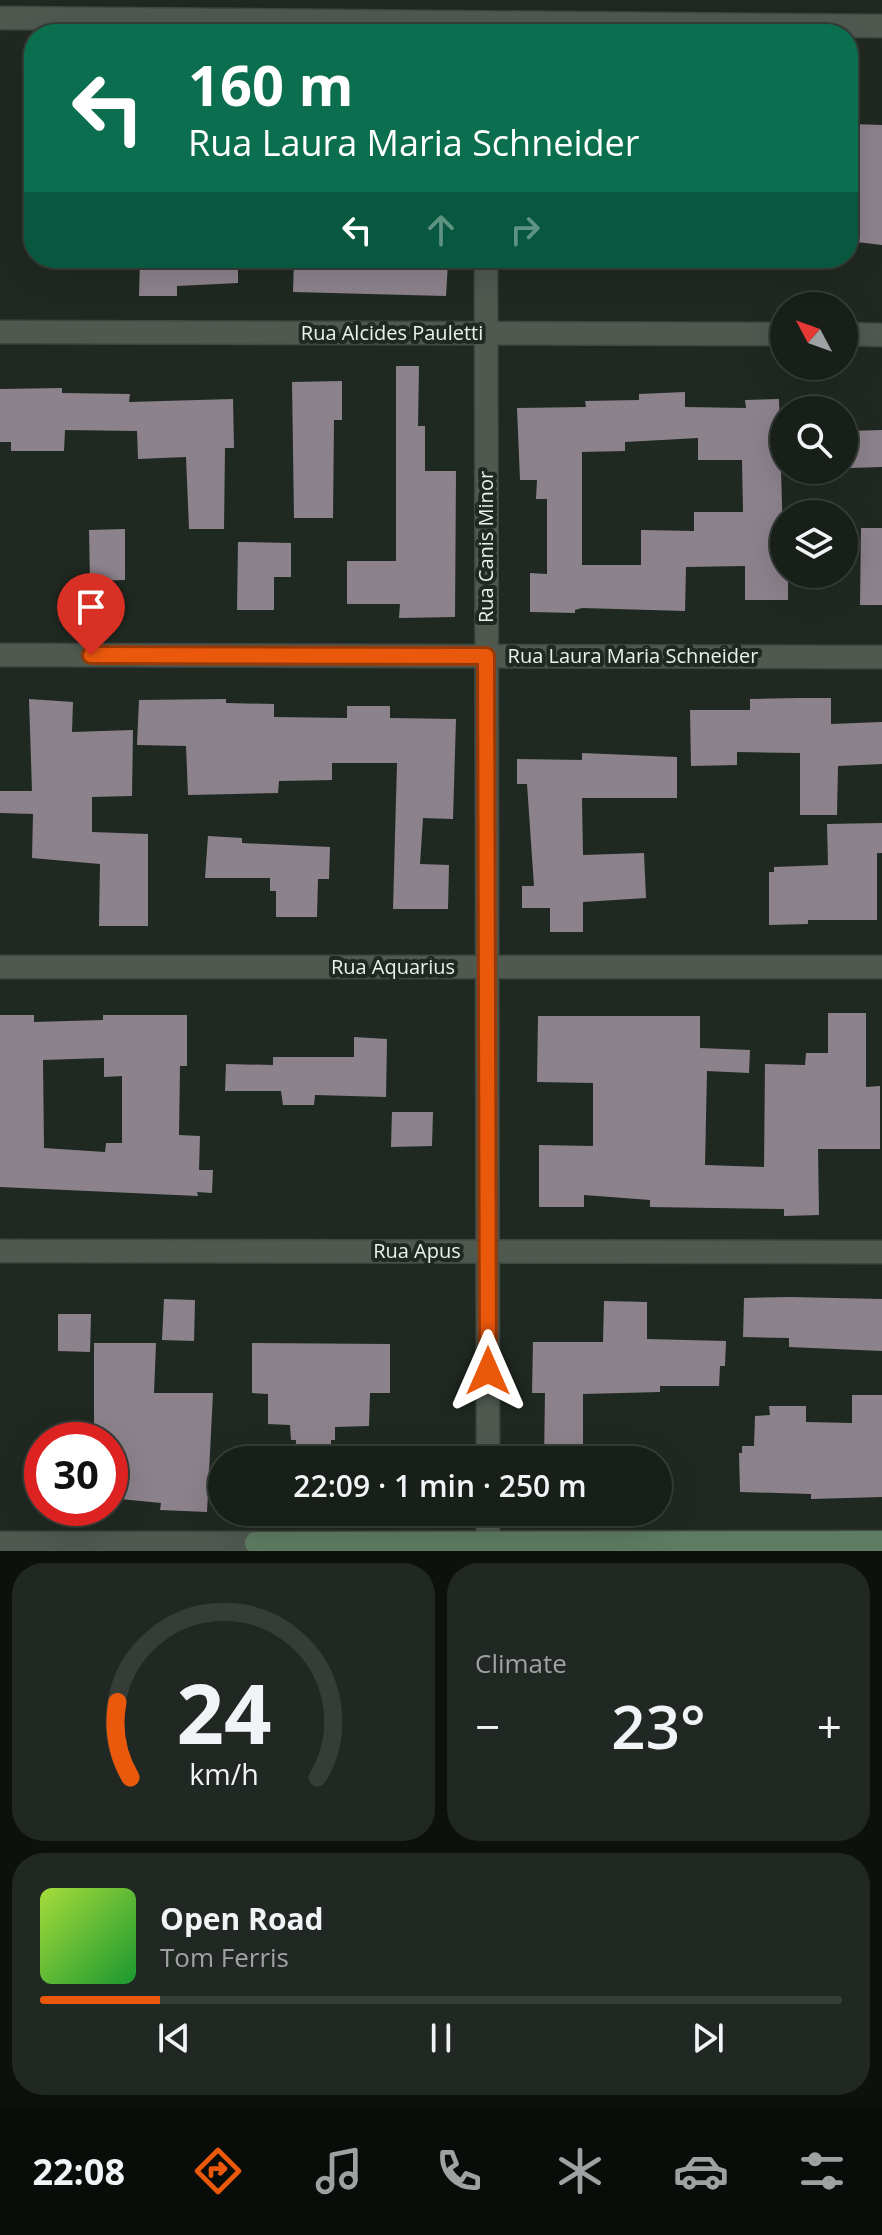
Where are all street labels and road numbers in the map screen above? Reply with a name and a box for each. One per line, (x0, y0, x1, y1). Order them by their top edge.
street label: Rua Alcides Pauletti (301, 319, 483, 346)
street label: Rua Canis Minor (472, 471, 499, 623)
street label: Rua Laura Maria Schneider (508, 642, 758, 669)
street label: Rua Aquarius (331, 953, 455, 980)
street label: Rua Apus (373, 1237, 461, 1264)

